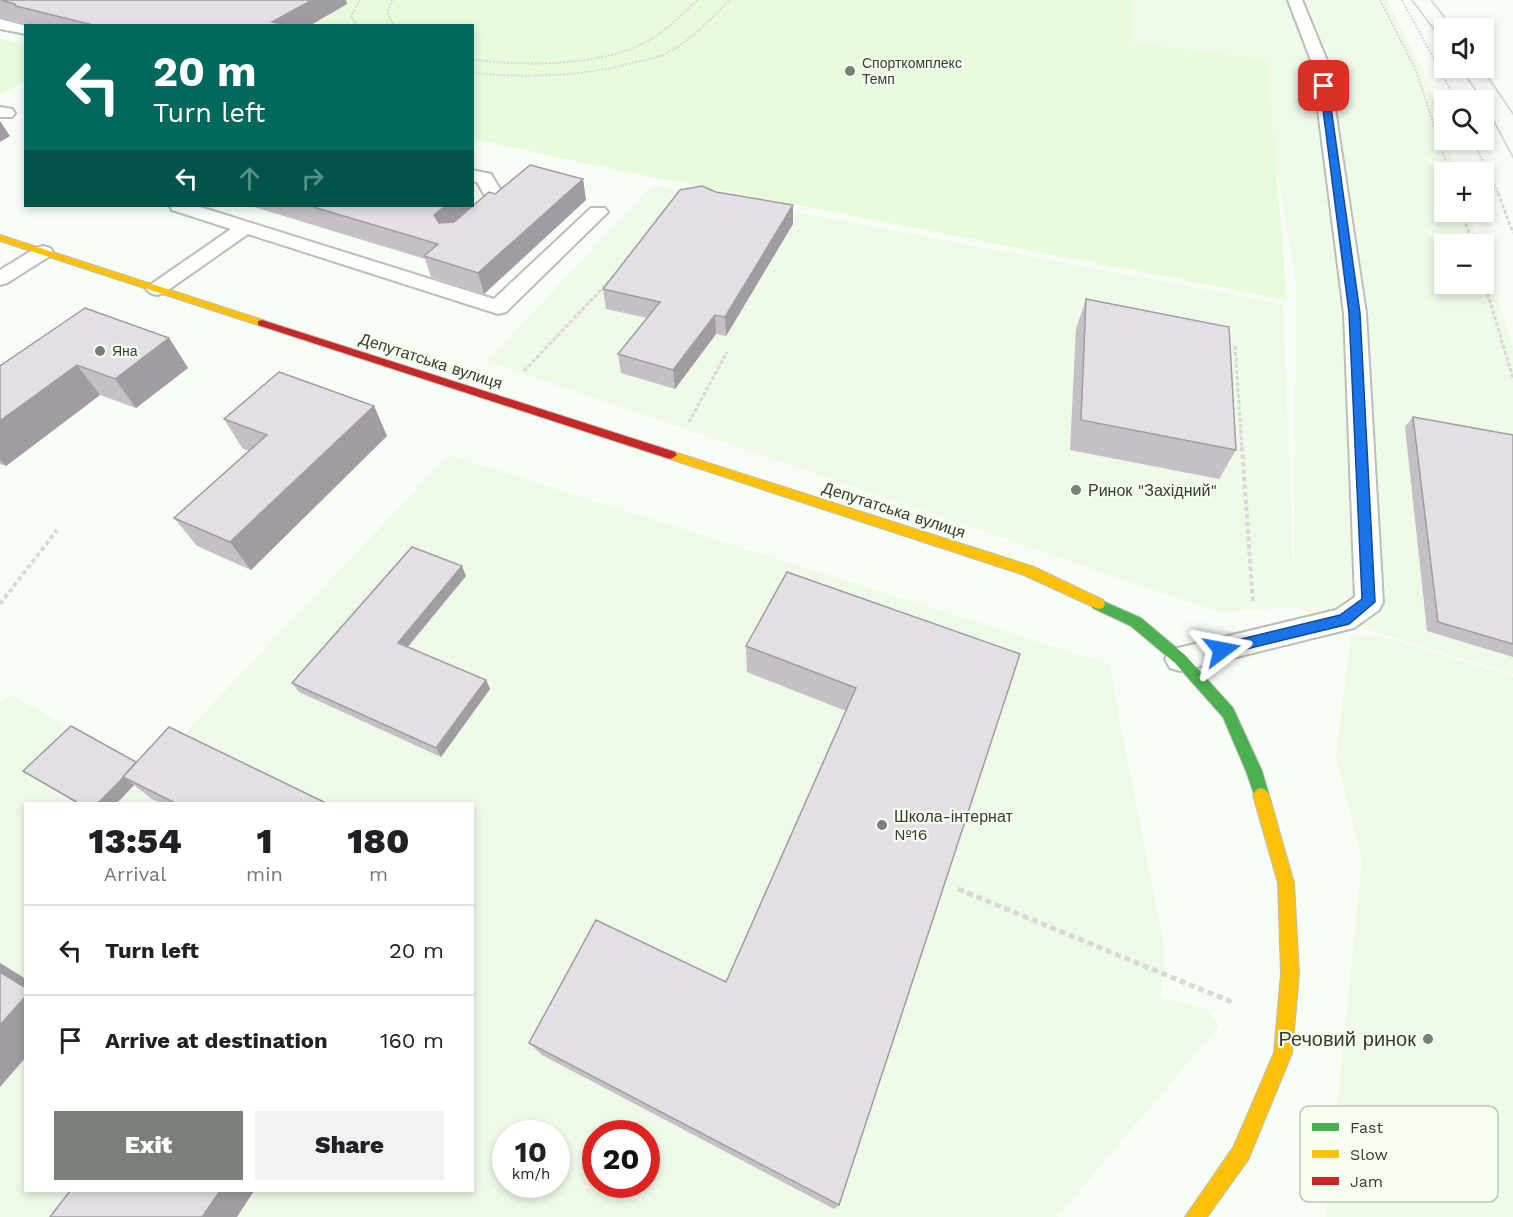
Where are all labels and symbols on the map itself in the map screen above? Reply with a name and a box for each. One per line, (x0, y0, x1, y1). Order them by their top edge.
place label: Спорткомплекс Темп (862, 55, 962, 87)
pin (1298, 60, 1349, 111)
marker: Спорткомплекс Темп (843, 64, 857, 78)
street label: Депутатська вулиця (357, 329, 505, 393)
place label: Яна (112, 343, 138, 359)
marker: Яна (93, 344, 107, 358)
street label: Депутатська вулиця (820, 478, 968, 542)
place label: Ринок "Західний" (1088, 481, 1217, 500)
marker: Ринок "Західний" (1069, 483, 1083, 497)
position arrow (1190, 618, 1254, 682)
place label: Школа-інтернат №16 (894, 807, 1014, 844)
marker: Школа-інтернат №16 (875, 818, 889, 832)
place label: Речовий ринок (1279, 1027, 1416, 1051)
marker: Речовий ринок (1421, 1032, 1435, 1046)
legend (1300, 1106, 1498, 1202)
text: Fast (1350, 1118, 1383, 1137)
speed limit sign: 20 (582, 1120, 660, 1198)
text: Slow (1350, 1145, 1388, 1164)
text: Jam (1350, 1172, 1383, 1191)

